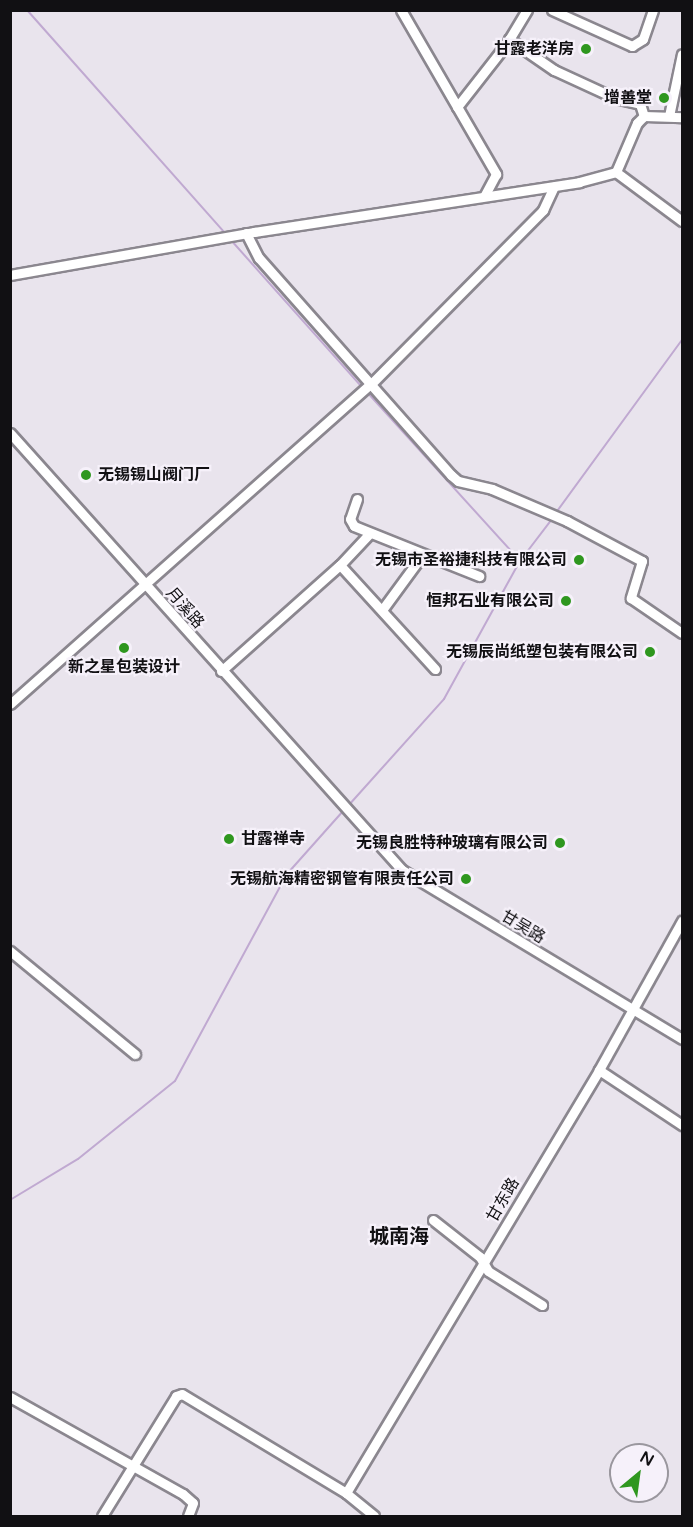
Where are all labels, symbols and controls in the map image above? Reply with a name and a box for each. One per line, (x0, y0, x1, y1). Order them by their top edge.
place label: 甘露老洋房 (494, 39, 574, 59)
marker: 甘露老洋房 (579, 42, 593, 56)
place label: 增善堂 (604, 88, 652, 108)
marker: 增善堂 (657, 91, 671, 105)
place label: 无锡锡山阀门厂 (98, 465, 210, 485)
marker: 无锡锡山阀门厂 (79, 468, 93, 482)
place label: 无锡市圣裕捷科技有限公司 (375, 550, 567, 570)
marker: 无锡市圣裕捷科技有限公司 (572, 553, 586, 567)
street label: 月溪路 (162, 584, 208, 632)
place label: 恒邦石业有限公司 (426, 591, 554, 611)
marker: 恒邦石业有限公司 (559, 594, 573, 608)
marker: 新之星包装设计 (117, 641, 131, 655)
place label: 无锡辰尚纸塑包装有限公司 (446, 642, 638, 662)
marker: 无锡辰尚纸塑包装有限公司 (643, 645, 657, 659)
place label: 新之星包装设计 (68, 657, 180, 677)
place label: 甘露禅寺 (241, 829, 305, 849)
marker: 甘露禅寺 (222, 832, 236, 846)
place label: 无锡良胜特种玻璃有限公司 (356, 833, 548, 853)
marker: 无锡良胜特种玻璃有限公司 (553, 836, 567, 850)
place label: 无锡航海精密钢管有限责任公司 (230, 869, 454, 889)
marker: 无锡航海精密钢管有限责任公司 (459, 872, 473, 886)
street label: 甘吴路 (497, 906, 549, 948)
street label: 甘东路 (483, 1174, 523, 1226)
district label: 城南海 (369, 1225, 429, 1249)
north arrow (609, 1443, 669, 1503)
text: N (636, 1447, 657, 1471)

